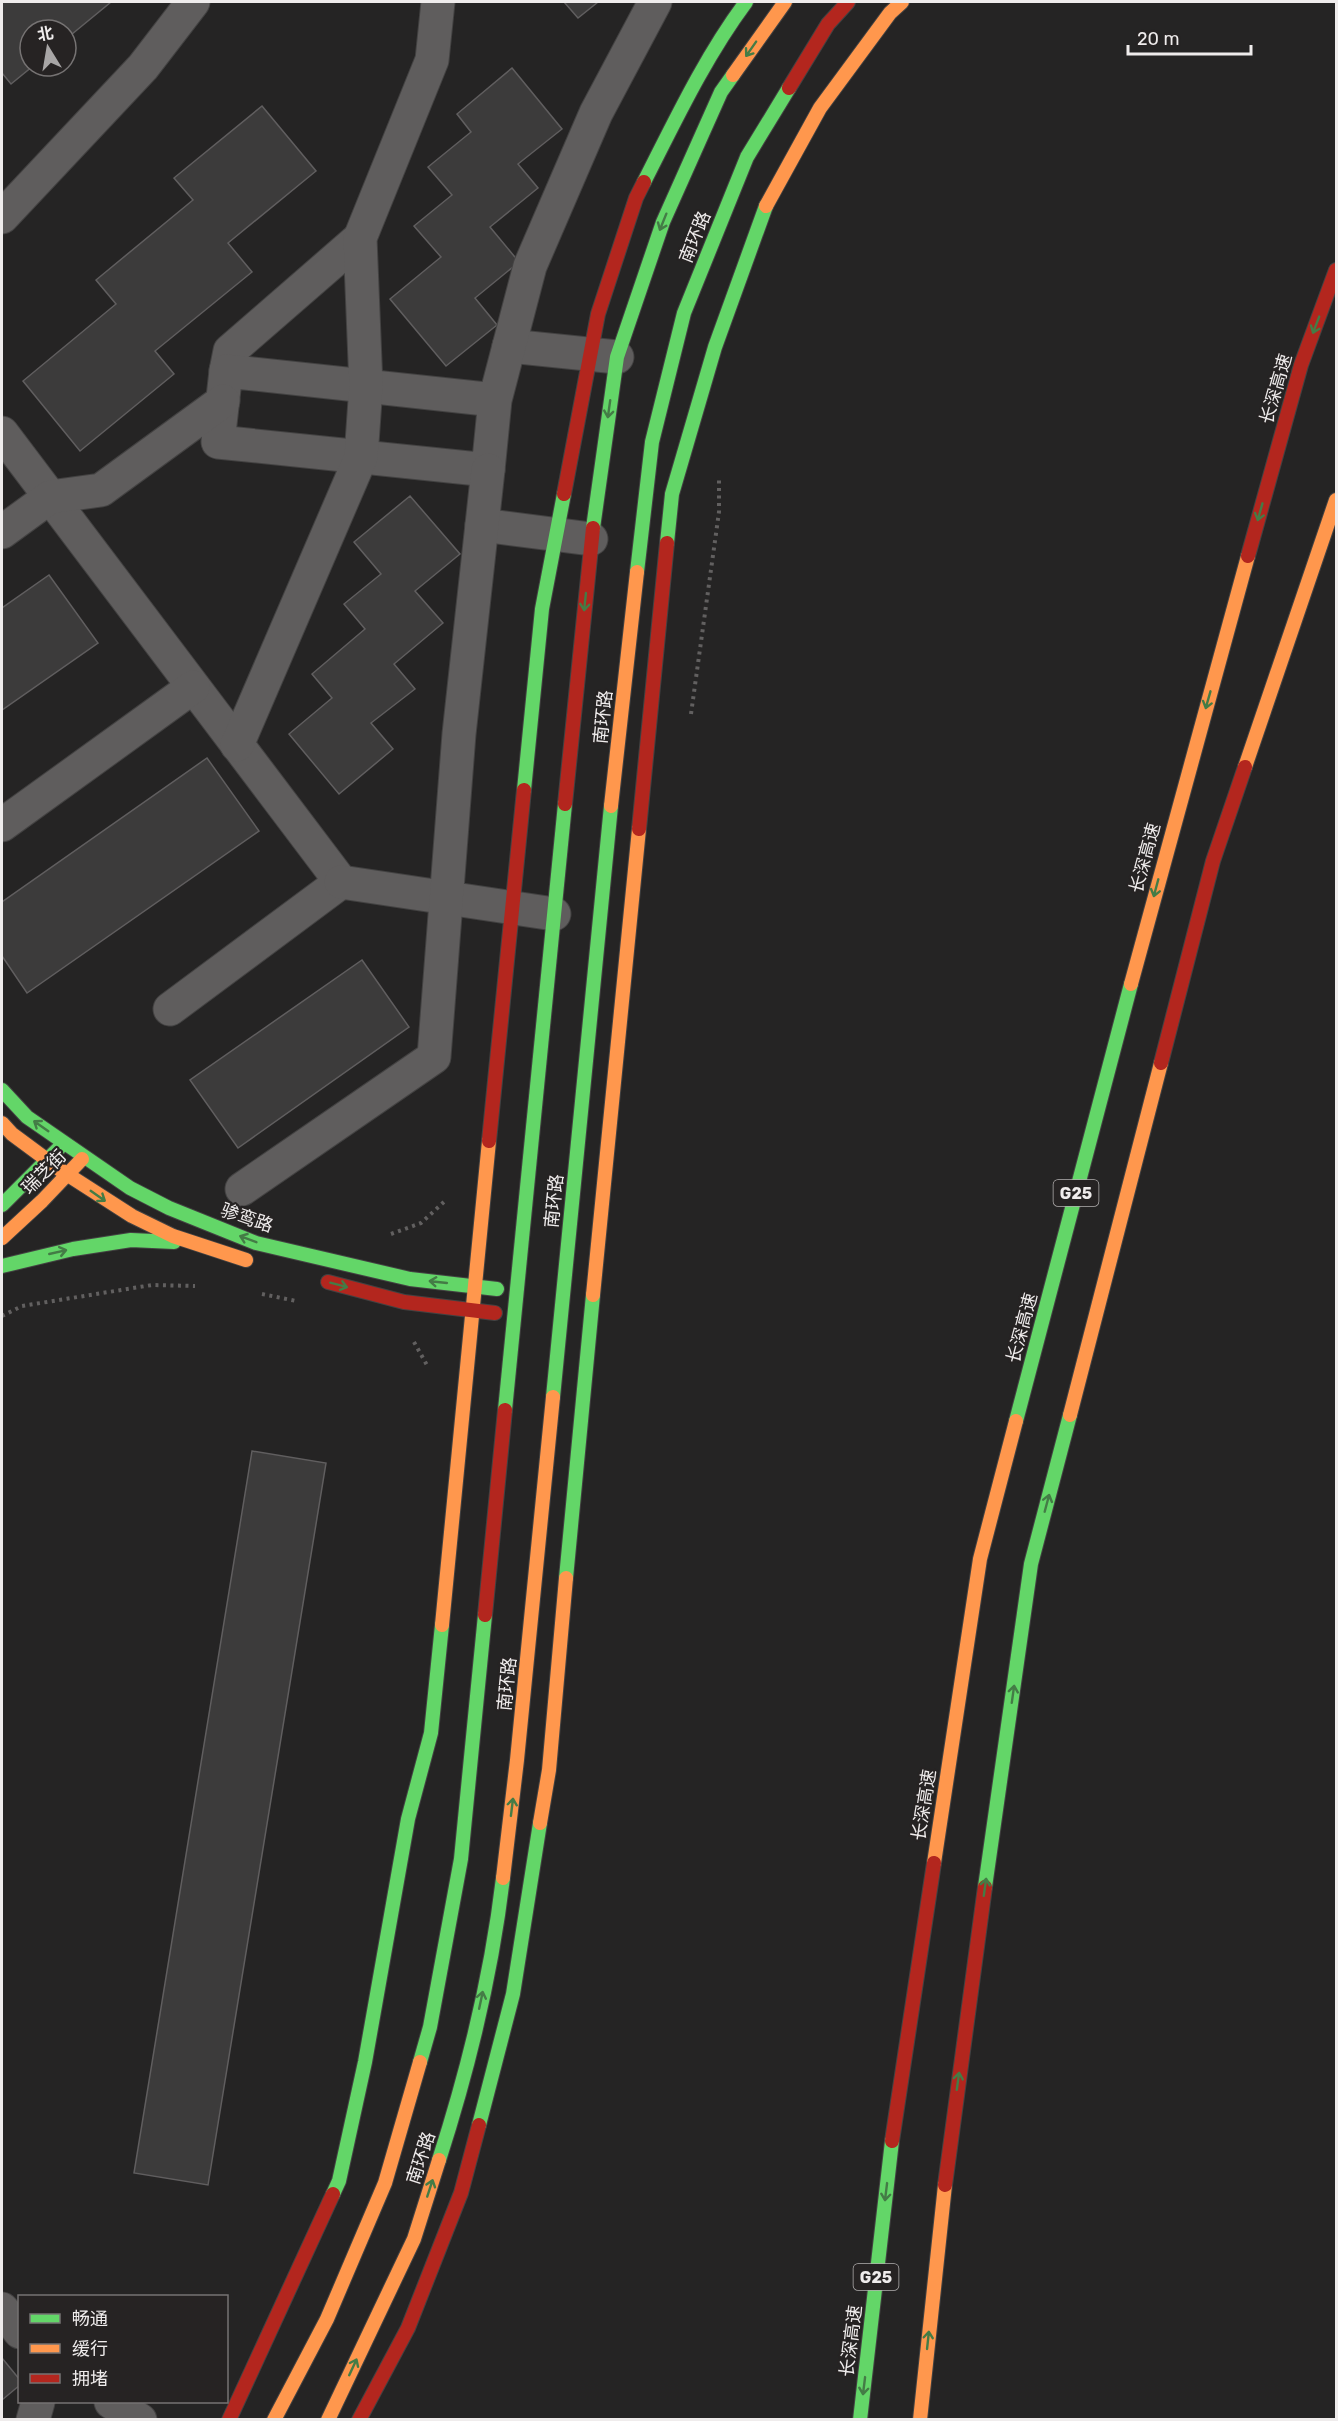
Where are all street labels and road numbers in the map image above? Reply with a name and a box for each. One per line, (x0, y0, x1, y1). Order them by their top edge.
street label: 南环路 (675, 208, 715, 266)
street label: 长深高速 (1256, 351, 1296, 427)
street label: 南环路 (589, 689, 617, 745)
street label: 长深高速 (1125, 820, 1165, 896)
street label: 瑞芝街 (17, 1145, 71, 1199)
street label: 南环路 (540, 1173, 568, 1229)
road number: G25 (1054, 1180, 1098, 1206)
street label: 骖鸾路 (218, 1199, 276, 1237)
street label: 长深高速 (1002, 1290, 1042, 1366)
street label: 南环路 (493, 1656, 521, 1712)
street label: 长深高速 (908, 1768, 940, 1842)
street label: 南环路 (402, 2129, 440, 2187)
road number: G25 (854, 2264, 898, 2290)
street label: 长深高速 (836, 2304, 866, 2378)

